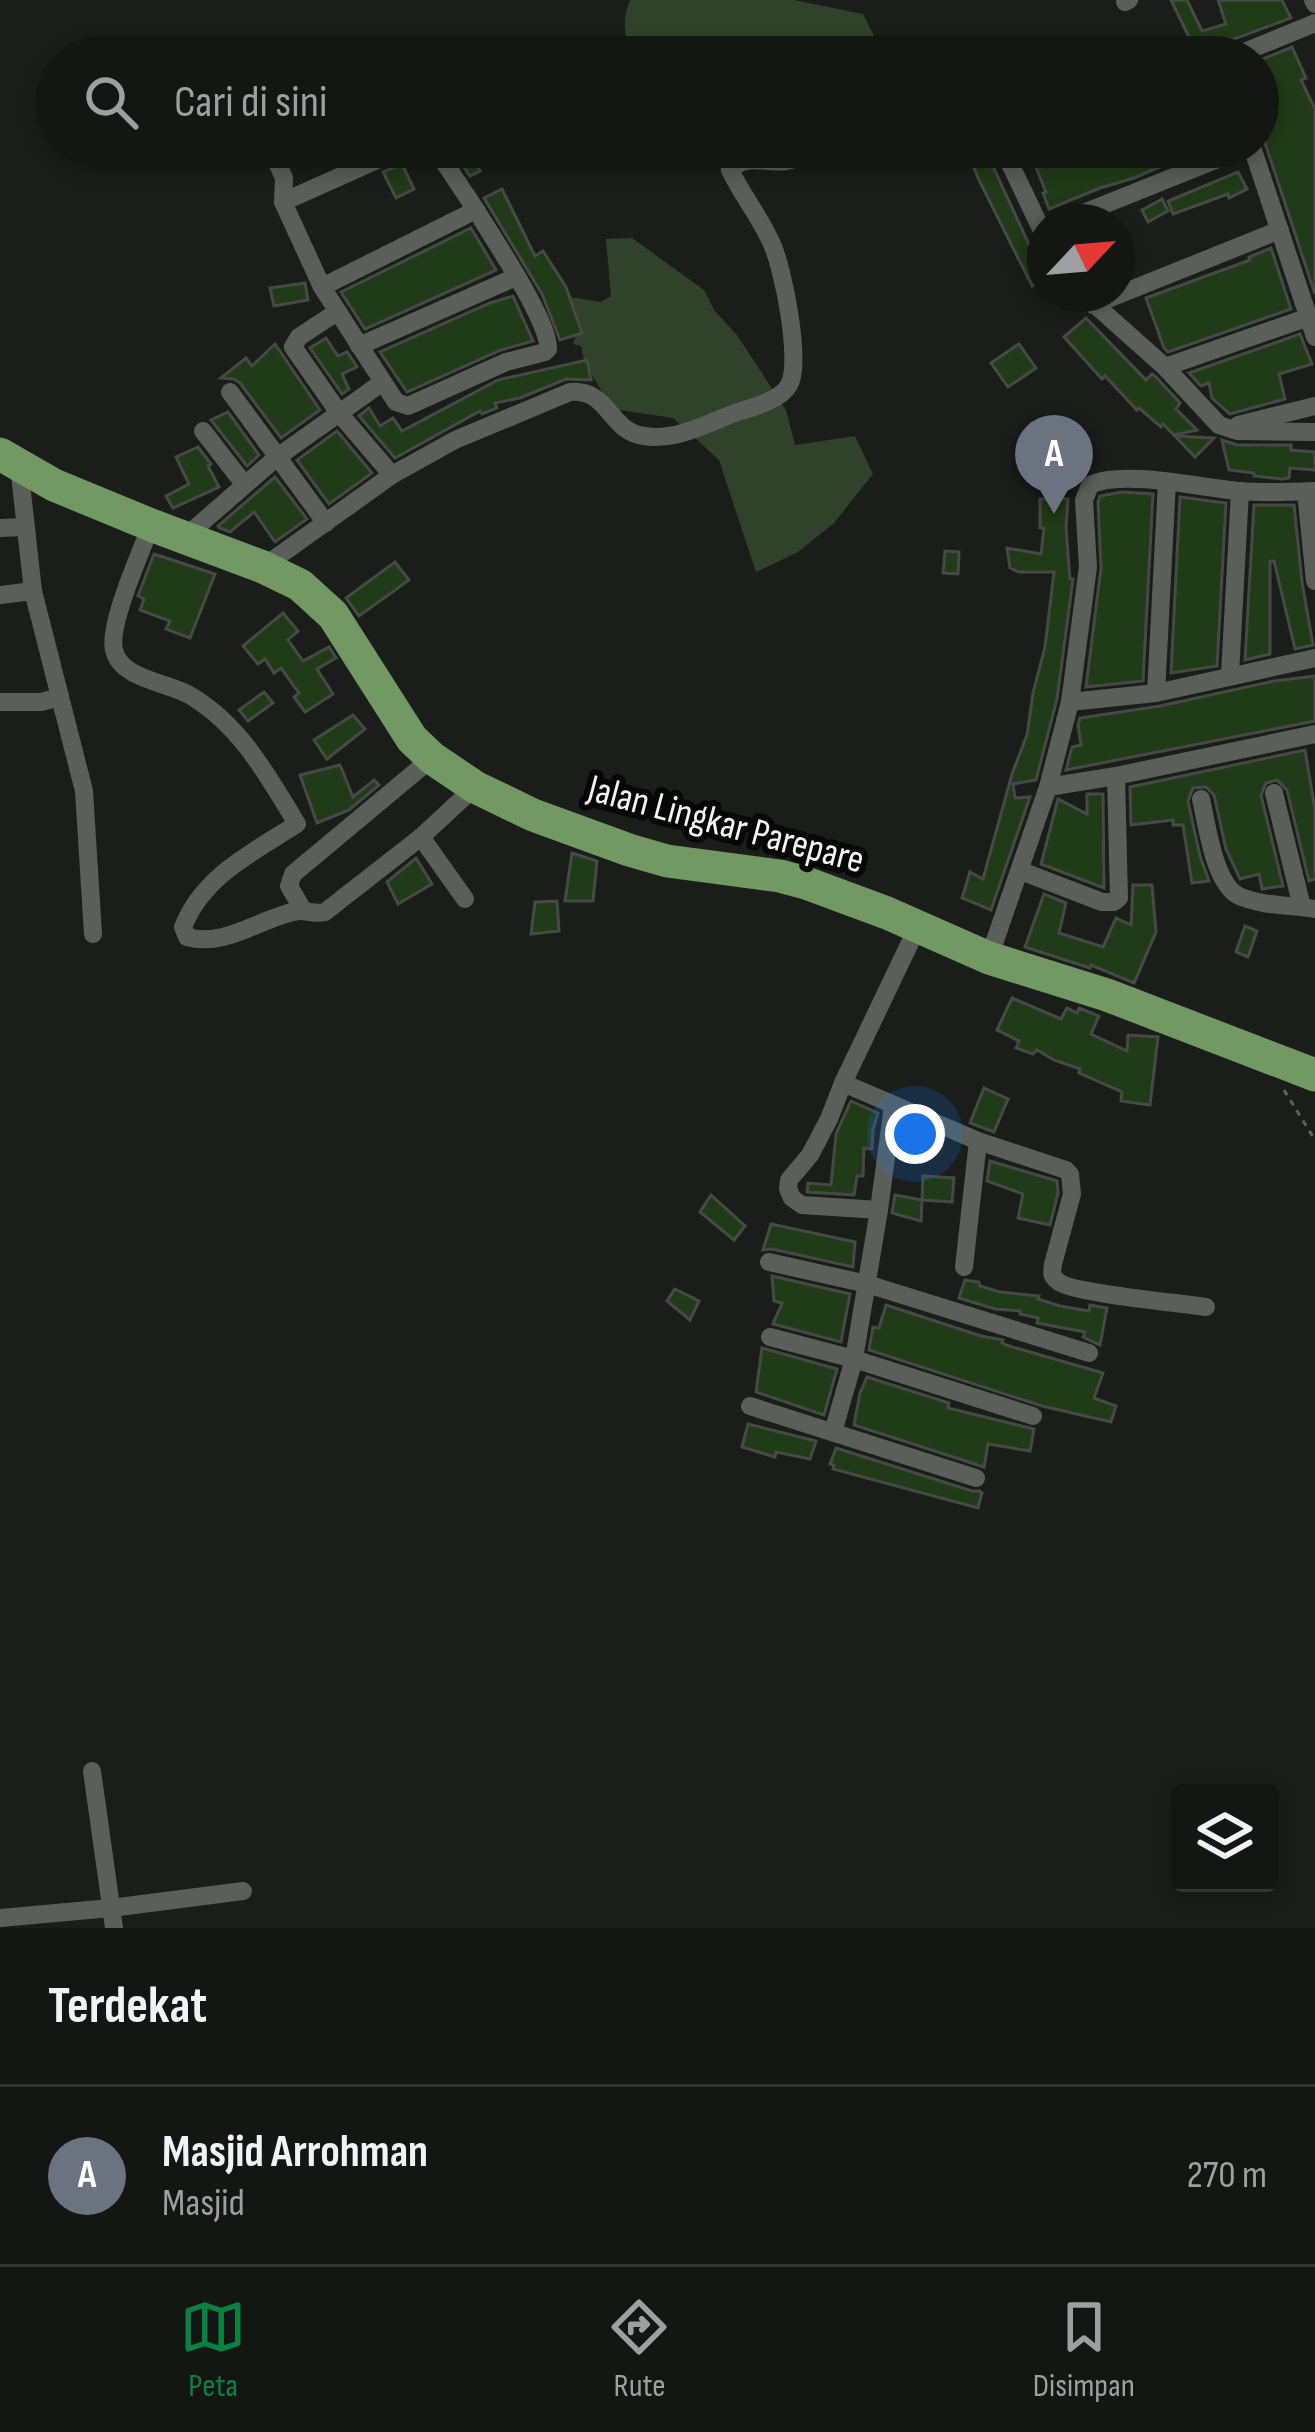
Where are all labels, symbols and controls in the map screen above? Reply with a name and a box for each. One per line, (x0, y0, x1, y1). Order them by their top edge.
search box (36, 36, 1279, 168)
icon: search (78, 69, 144, 135)
text: Cari di sini (174, 75, 327, 130)
north arrow (1027, 204, 1135, 312)
pin: A (1015, 415, 1093, 514)
street label: Jalan Lingkar Parepare (582, 765, 869, 884)
your location (885, 1104, 945, 1164)
map controls (1171, 1784, 1279, 1892)
button: layers (1171, 1784, 1279, 1892)
text: Terdekat (48, 1976, 207, 2037)
text: Masjid Arrohman (162, 2125, 428, 2180)
text: A (78, 2152, 96, 2199)
text: 270 m (1187, 2152, 1267, 2199)
text: Masjid (162, 2180, 245, 2227)
tab: Peta (180, 2294, 246, 2406)
tab: Rute (606, 2294, 672, 2406)
tab: Disimpan (1033, 2294, 1135, 2406)

